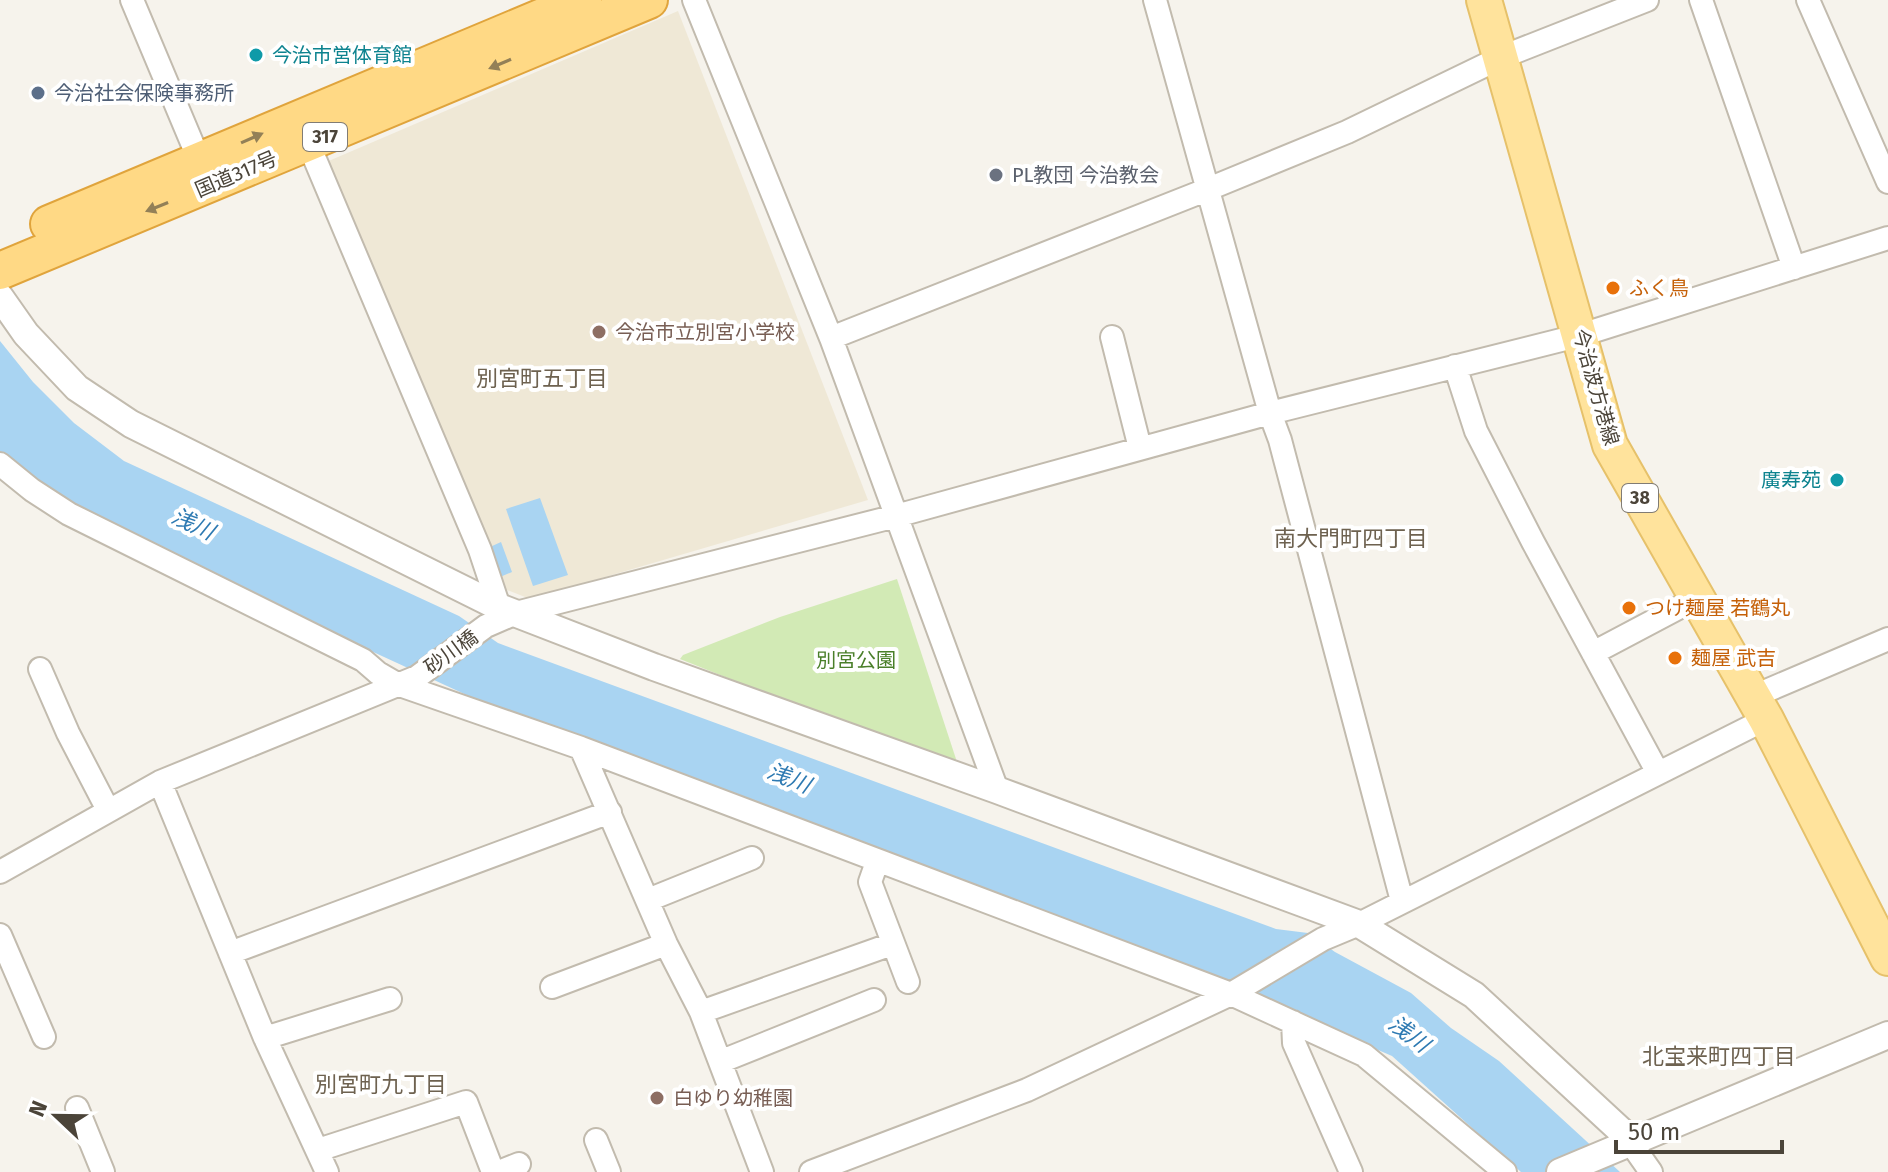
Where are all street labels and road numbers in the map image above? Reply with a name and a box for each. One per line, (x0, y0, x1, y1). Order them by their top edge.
road number: 317 (303, 123, 347, 151)
street label: 国道317号 (191, 146, 281, 202)
street label: 今治波方港線 (1568, 326, 1624, 448)
road number: 38 (1622, 484, 1658, 512)
street label: 砂川橋 (420, 625, 482, 679)

